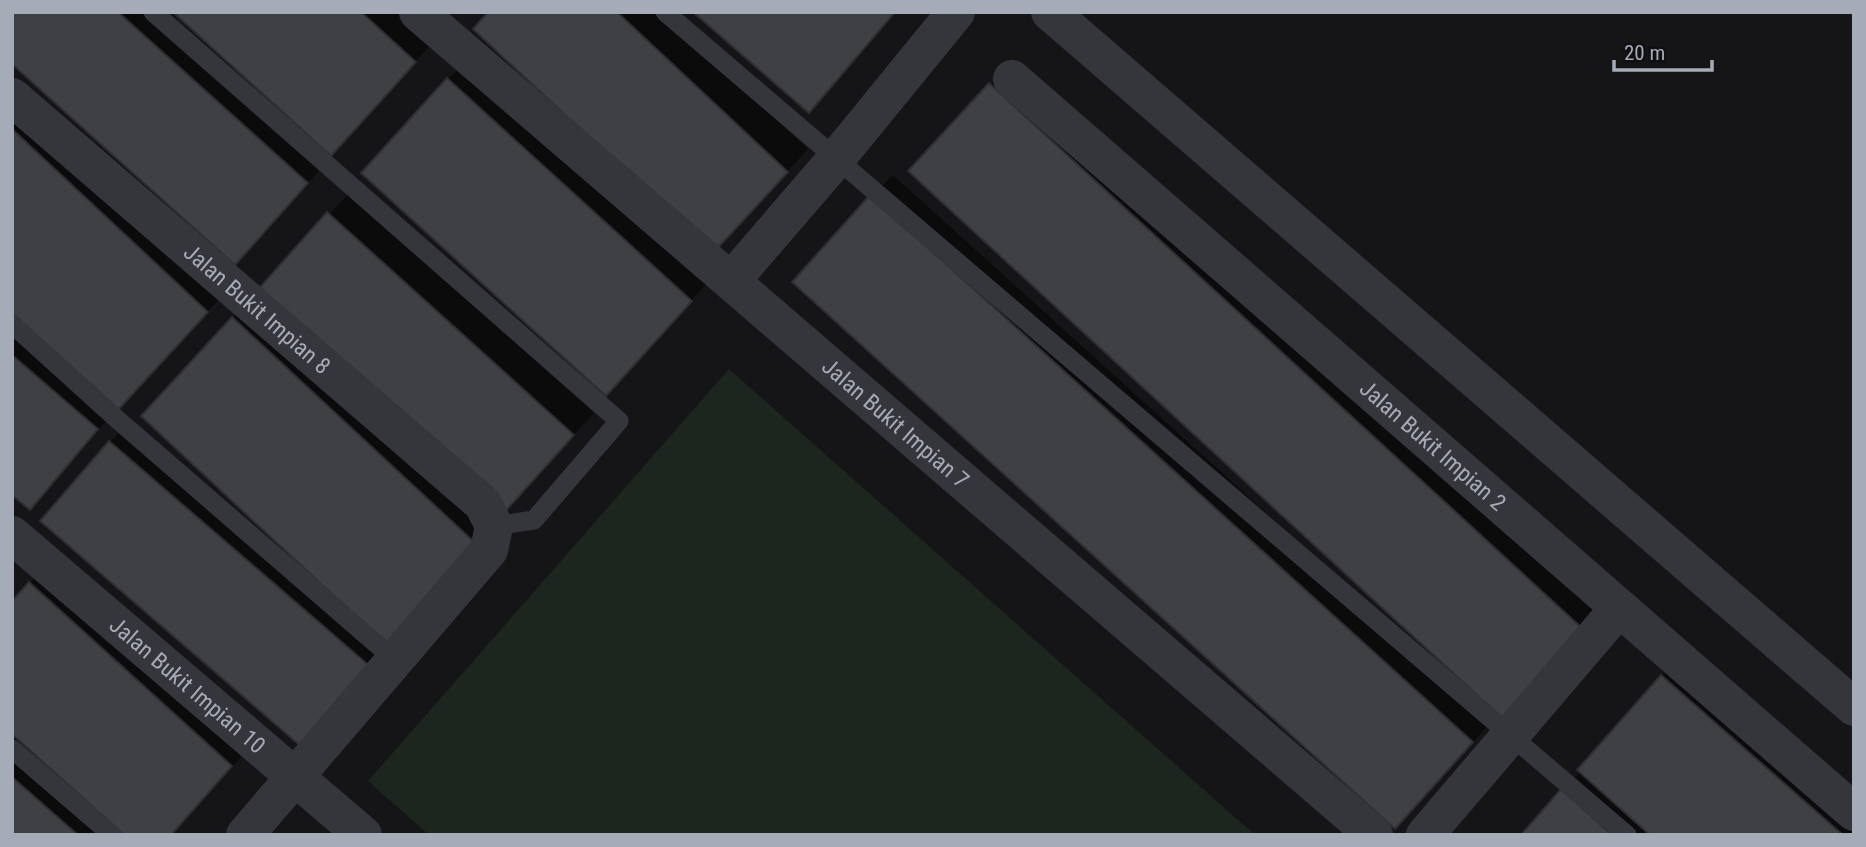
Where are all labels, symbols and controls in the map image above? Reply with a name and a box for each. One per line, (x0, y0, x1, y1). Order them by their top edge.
scale bar (1614, 28, 1712, 72)
text: 20 m (1624, 41, 1665, 65)
street label: Jalan Bukit Impian 8 (178, 239, 336, 380)
street label: Jalan Bukit Impian 7 (816, 353, 974, 494)
street label: Jalan Bukit Impian 2 (1354, 375, 1511, 517)
street label: Jalan Bukit Impian 10 (104, 611, 271, 759)

